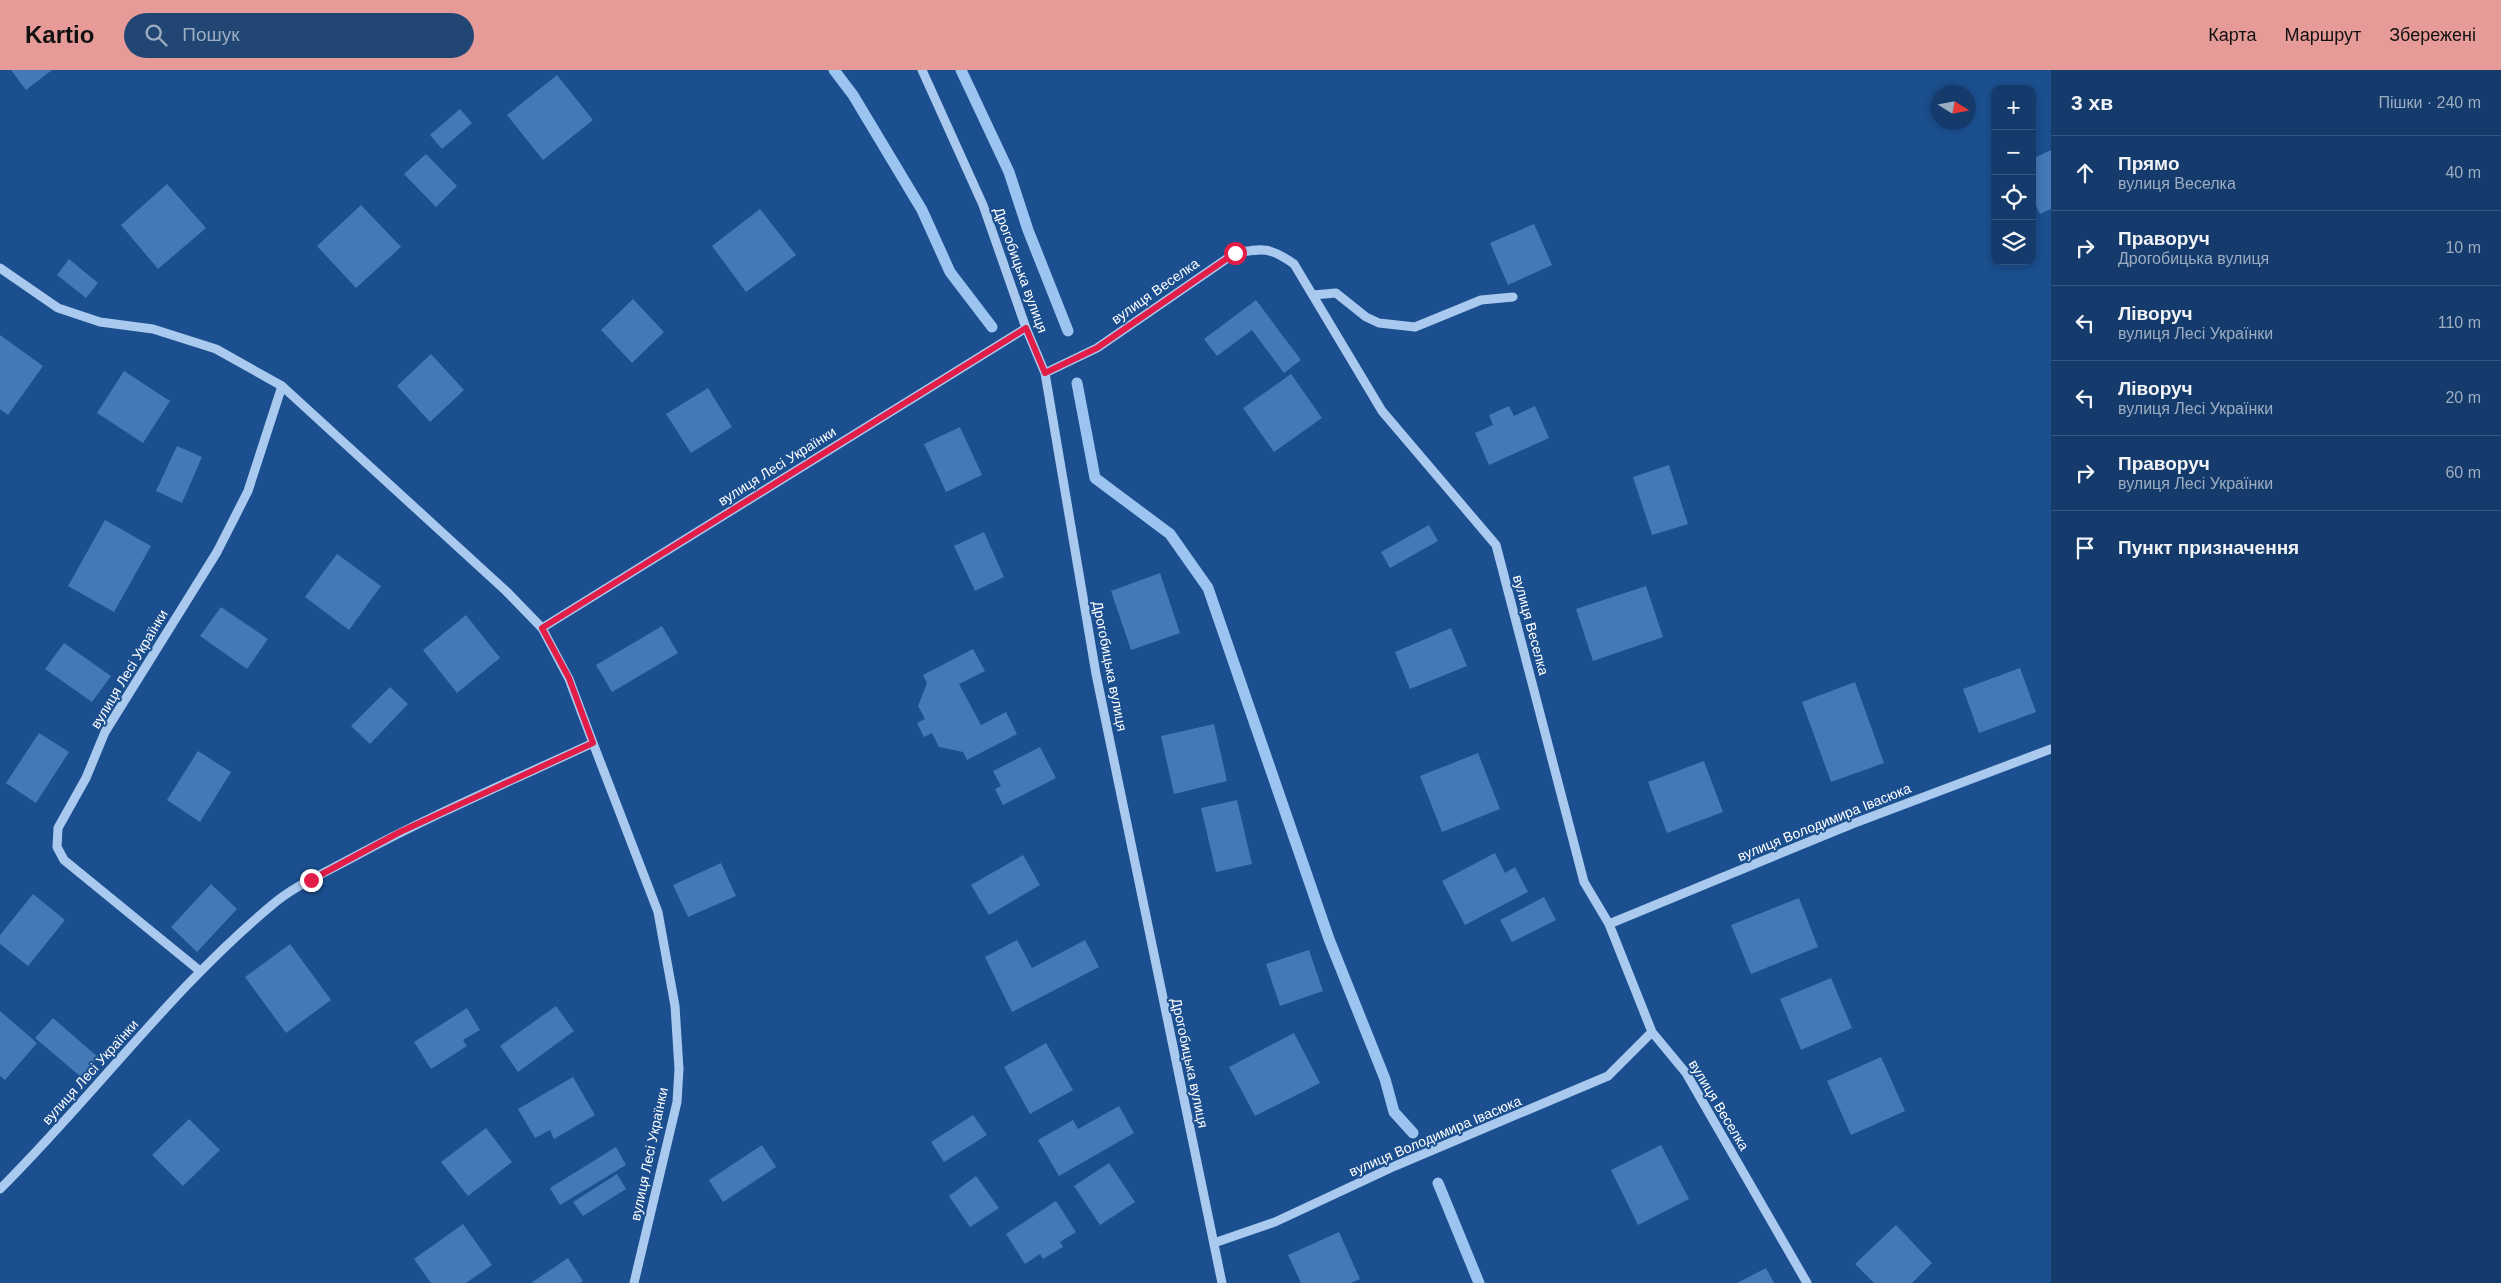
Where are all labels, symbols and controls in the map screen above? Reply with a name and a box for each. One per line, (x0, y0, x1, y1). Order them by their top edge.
search box (124, 13, 474, 58)
text: Kartio (25, 21, 94, 48)
icon: search (142, 21, 170, 49)
text: Пошук (182, 24, 240, 45)
text: Карта (2208, 25, 2256, 45)
text: Маршрут (2284, 25, 2361, 45)
text: Збережені (2389, 25, 2476, 45)
north arrow (1931, 85, 1976, 130)
map controls (1991, 85, 2036, 265)
button: + (1991, 85, 2036, 130)
text: 3 хв (2071, 91, 2113, 114)
text: Пішки · 240 m (2378, 94, 2481, 111)
button: − (1991, 130, 2036, 175)
text: Прямо (2118, 153, 2180, 174)
icon: ahead (2071, 159, 2099, 187)
text: 40 m (2445, 164, 2481, 181)
button: locate (1991, 175, 2036, 220)
text: вулиця Веселка (2118, 175, 2236, 192)
street label: Дрогобицька вулиця (991, 205, 1051, 335)
button: layers (1991, 220, 2036, 265)
text: Праворуч (2118, 228, 2210, 249)
icon: right (2071, 234, 2099, 262)
text: 10 m (2445, 239, 2481, 256)
route start (1224, 242, 1247, 265)
text: Дрогобицька вулиця (2118, 250, 2269, 267)
street label: вулиця Веселка (1108, 255, 1202, 327)
text: Ліворуч (2118, 303, 2193, 324)
icon: left (2071, 309, 2099, 337)
text: 110 m (2438, 314, 2481, 331)
text: вулиця Лесі Українки (2118, 325, 2273, 342)
text: Ліворуч (2118, 378, 2193, 399)
icon: left (2071, 384, 2099, 412)
text: 20 m (2445, 389, 2481, 406)
text: вулиця Лесі Українки (2118, 400, 2273, 417)
street label: вулиця Лесі Українки (715, 423, 839, 509)
text: Праворуч (2118, 453, 2210, 474)
icon: right (2071, 459, 2099, 487)
text: 60 m (2445, 464, 2481, 481)
text: вулиця Лесі Українки (2118, 475, 2273, 492)
icon: arrive (2071, 534, 2099, 562)
text: Пункт призначення (2118, 537, 2299, 558)
street label: вулиця Веселка (1510, 573, 1552, 677)
street label: Дрогобицька вулиця (1090, 600, 1130, 732)
street label: вулиця Лесі Українки (87, 607, 171, 731)
street label: вулиця Володимира Івасюка (1735, 780, 1913, 864)
route end (300, 869, 323, 892)
street label: Дрогобицька вулиця (1168, 997, 1212, 1129)
street label: вулиця Лесі Українки (39, 1016, 141, 1128)
street label: вулиця Веселка (1686, 1057, 1753, 1154)
street label: вулиця Лесі Українки (627, 1086, 671, 1222)
street label: вулиця Володимира Івасюка (1346, 1092, 1524, 1180)

